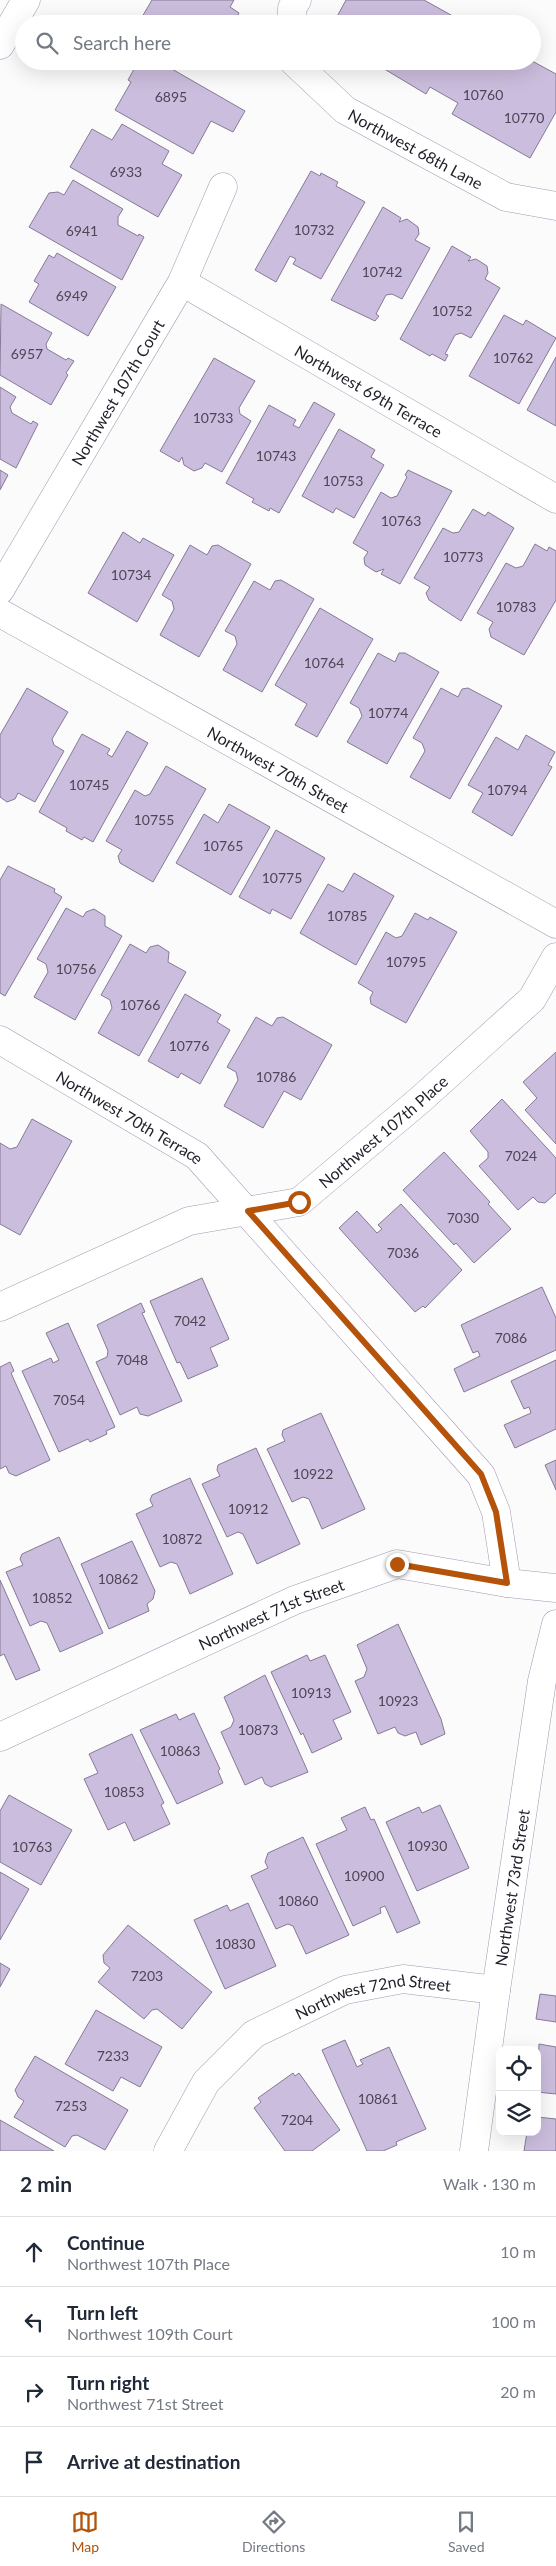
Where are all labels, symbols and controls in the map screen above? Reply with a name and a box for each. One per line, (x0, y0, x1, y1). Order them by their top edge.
search box (15, 15, 541, 70)
icon: search (33, 29, 61, 57)
text: Search here (73, 31, 171, 54)
house number: 10760 (463, 86, 503, 103)
house number: 6895 (155, 88, 187, 105)
street label: Northwest 68th Lane (345, 104, 486, 192)
house number: 10770 (504, 109, 544, 126)
house number: 6933 (110, 163, 142, 180)
house number: 10732 (294, 221, 334, 238)
house number: 6941 (66, 222, 98, 239)
house number: 10742 (362, 263, 402, 280)
house number: 6949 (56, 287, 88, 304)
house number: 10752 (432, 302, 472, 319)
street label: Northwest 107th Court (67, 315, 168, 468)
street label: Northwest 69th Terrace (292, 340, 446, 441)
house number: 6957 (11, 345, 43, 362)
house number: 10762 (493, 349, 533, 366)
house number: 10733 (193, 409, 233, 426)
house number: 10743 (256, 447, 296, 464)
house number: 10753 (323, 472, 363, 489)
house number: 10763 (381, 512, 421, 529)
house number: 10773 (443, 548, 483, 565)
house number: 10734 (111, 566, 151, 583)
house number: 10783 (496, 598, 536, 615)
house number: 10764 (304, 654, 344, 671)
house number: 10774 (368, 704, 408, 721)
street label: Northwest 70th Street (204, 722, 353, 816)
house number: 10745 (69, 776, 109, 793)
house number: 10794 (487, 781, 527, 798)
house number: 10755 (134, 811, 174, 828)
house number: 10765 (203, 837, 243, 854)
house number: 10775 (262, 869, 302, 886)
house number: 10785 (327, 907, 367, 924)
house number: 10795 (386, 953, 426, 970)
house number: 10756 (56, 960, 96, 977)
house number: 10766 (120, 996, 160, 1013)
house number: 10776 (169, 1037, 209, 1054)
street label: Northwest 70th Terrace (53, 1066, 208, 1167)
house number: 10786 (256, 1068, 296, 1085)
street label: Northwest 107th Place (314, 1071, 451, 1191)
house number: 7024 (505, 1147, 537, 1164)
route start (288, 1191, 311, 1214)
house number: 7030 (447, 1209, 479, 1226)
house number: 7036 (387, 1244, 419, 1261)
house number: 7042 (174, 1312, 206, 1329)
house number: 7086 (495, 1329, 527, 1346)
house number: 7048 (116, 1351, 148, 1368)
house number: 7054 (53, 1391, 85, 1408)
house number: 10922 (293, 1465, 333, 1482)
house number: 10912 (228, 1500, 268, 1517)
house number: 10872 (162, 1530, 202, 1547)
route end (386, 1553, 409, 1576)
house number: 10862 (98, 1570, 138, 1587)
street label: Northwest 71st Street (195, 1574, 347, 1653)
house number: 10852 (32, 1589, 72, 1606)
house number: 10913 (291, 1684, 331, 1701)
house number: 10923 (378, 1692, 418, 1709)
house number: 10873 (238, 1721, 278, 1738)
house number: 10863 (160, 1742, 200, 1759)
house number: 10853 (104, 1783, 144, 1800)
street label: Northwest 73rd Street (490, 1808, 532, 1967)
house number: 10930 (407, 1837, 447, 1854)
house number: 10763 (12, 1838, 52, 1855)
house number: 10900 (344, 1867, 384, 1884)
house number: 10860 (278, 1892, 318, 1909)
house number: 10830 (215, 1935, 255, 1952)
house number: 7203 (131, 1967, 163, 1984)
street label: Northwest 72nd Street (292, 1969, 452, 2022)
map controls (496, 2046, 541, 2136)
button: locate (496, 2046, 541, 2091)
house number: 7233 (97, 2047, 129, 2064)
house number: 10861 (358, 2090, 398, 2107)
button: layers (496, 2091, 541, 2136)
house number: 7253 (55, 2097, 87, 2114)
house number: 7204 (281, 2111, 313, 2128)
text: 2 min (20, 2171, 72, 2196)
text: Walk · 130 m (443, 2174, 536, 2193)
text: Continue (67, 2231, 145, 2254)
icon: ahead (20, 2238, 48, 2266)
text: 10 m (500, 2242, 536, 2261)
text: Northwest 107th Place (67, 2254, 230, 2273)
text: Turn left (67, 2301, 138, 2324)
icon: left (20, 2308, 48, 2336)
text: 100 m (491, 2312, 536, 2331)
text: Northwest 109th Court (67, 2324, 233, 2343)
text: Turn right (67, 2371, 149, 2394)
icon: right (20, 2378, 48, 2406)
text: 20 m (500, 2382, 536, 2401)
text: Northwest 71st Street (67, 2394, 224, 2413)
icon: arrive (20, 2448, 48, 2476)
text: Arrive at destination (67, 2450, 240, 2473)
tab: Map (71, 2508, 99, 2555)
tab: Directions (242, 2508, 305, 2555)
tab: Saved (448, 2508, 485, 2555)

